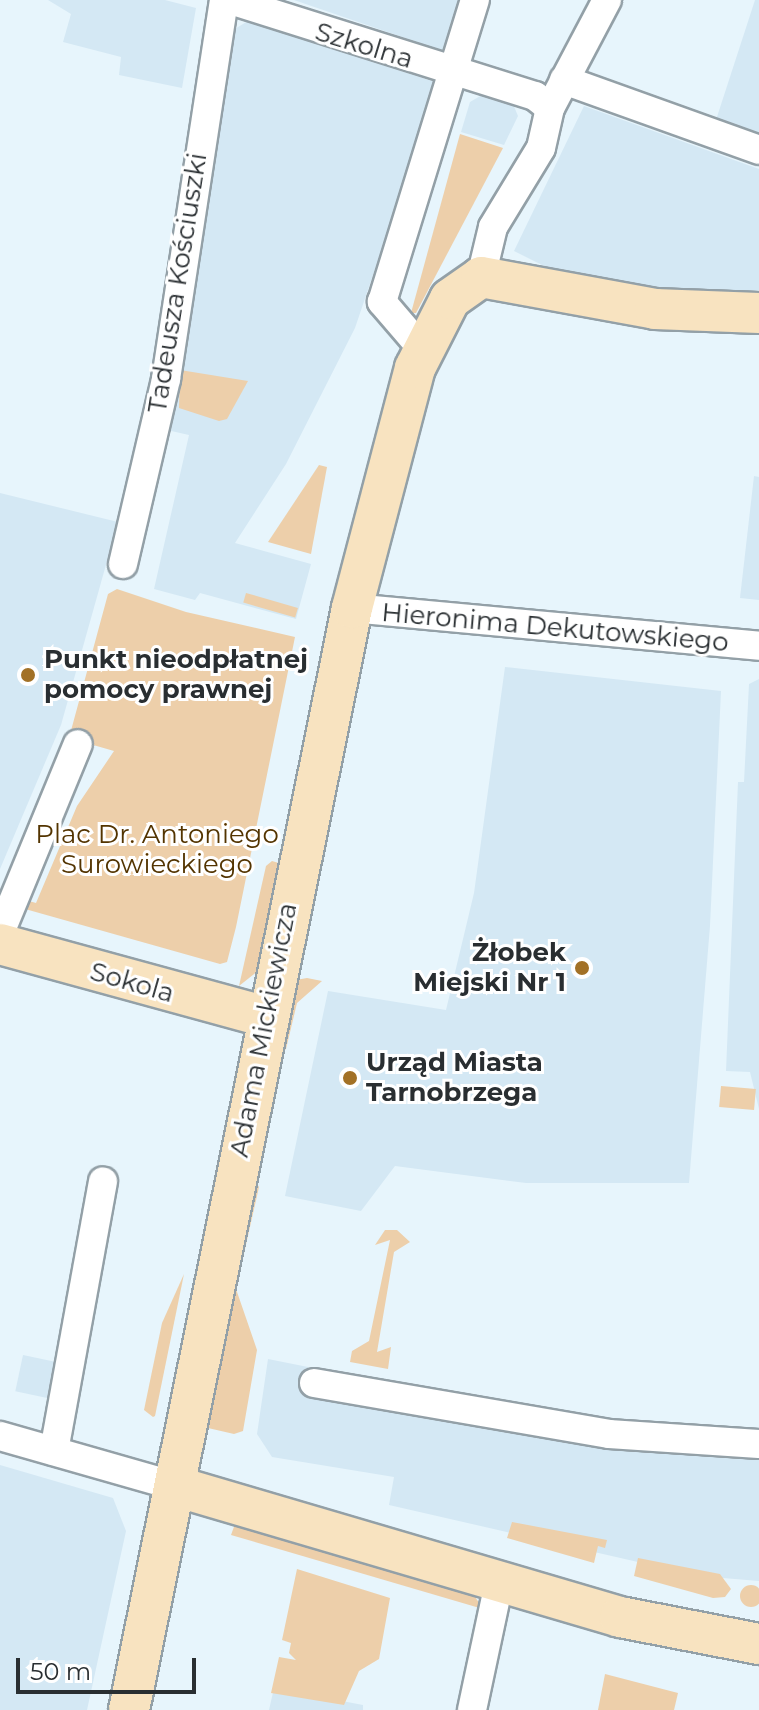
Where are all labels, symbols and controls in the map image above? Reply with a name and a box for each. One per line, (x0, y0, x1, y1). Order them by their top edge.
street label: Szkolna (311, 16, 417, 76)
street label: Tadeusza Kościuszki (142, 151, 214, 415)
street label: Hieronima Dekutowskiego (380, 597, 730, 659)
place label: Punkt nieodpłatnej pomocy prawnej (44, 644, 308, 706)
marker: Punkt nieodpłatnej pomocy prawnej (19, 666, 37, 684)
park label: Plac Dr. Antoniego Surowieckiego (35, 819, 279, 880)
street label: Adama Mickiewicza (224, 900, 304, 1160)
place label: Żłobek Miejski Nr 1 (413, 937, 566, 998)
street label: Sokola (86, 956, 178, 1010)
marker: Żłobek Miejski Nr 1 (573, 959, 591, 977)
place label: Urząd Miasta Tarnobrzega (366, 1047, 543, 1108)
marker: Urząd Miasta Tarnobrzega (341, 1069, 359, 1087)
scale bar (20, 1642, 200, 1692)
text: 50 m (30, 1657, 91, 1686)

